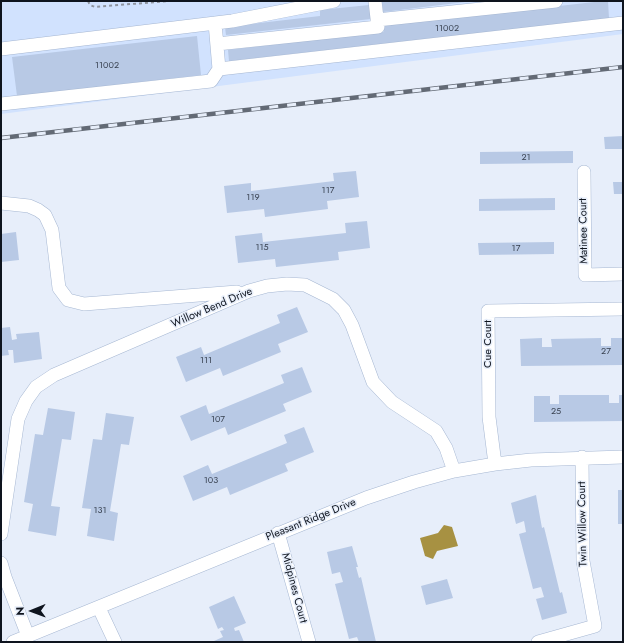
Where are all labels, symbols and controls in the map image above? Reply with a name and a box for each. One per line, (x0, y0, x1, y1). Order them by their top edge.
house number: 11002 (435, 24, 459, 34)
house number: 11002 (95, 61, 119, 71)
house number: 21 (521, 153, 531, 163)
house number: 117 (322, 186, 334, 196)
house number: 119 (246, 193, 260, 203)
street label: Matinee Court (577, 198, 591, 264)
house number: 115 (255, 243, 269, 253)
house number: 17 (512, 244, 520, 254)
street label: Willow Bend Drive (169, 285, 255, 331)
street label: Cue Court (481, 320, 495, 368)
house number: 27 (601, 347, 611, 357)
house number: 111 (200, 356, 212, 366)
house number: 25 (551, 407, 561, 417)
house number: 107 (211, 415, 225, 425)
house number: 103 (204, 476, 218, 486)
street label: Twin Willow Court (576, 481, 590, 567)
street label: Pleasant Ridge Drive (264, 496, 358, 544)
house number: 131 (93, 506, 107, 516)
street label: Midpines Court (278, 551, 310, 625)
north arrow (12, 591, 52, 631)
text: N (12, 607, 28, 616)

